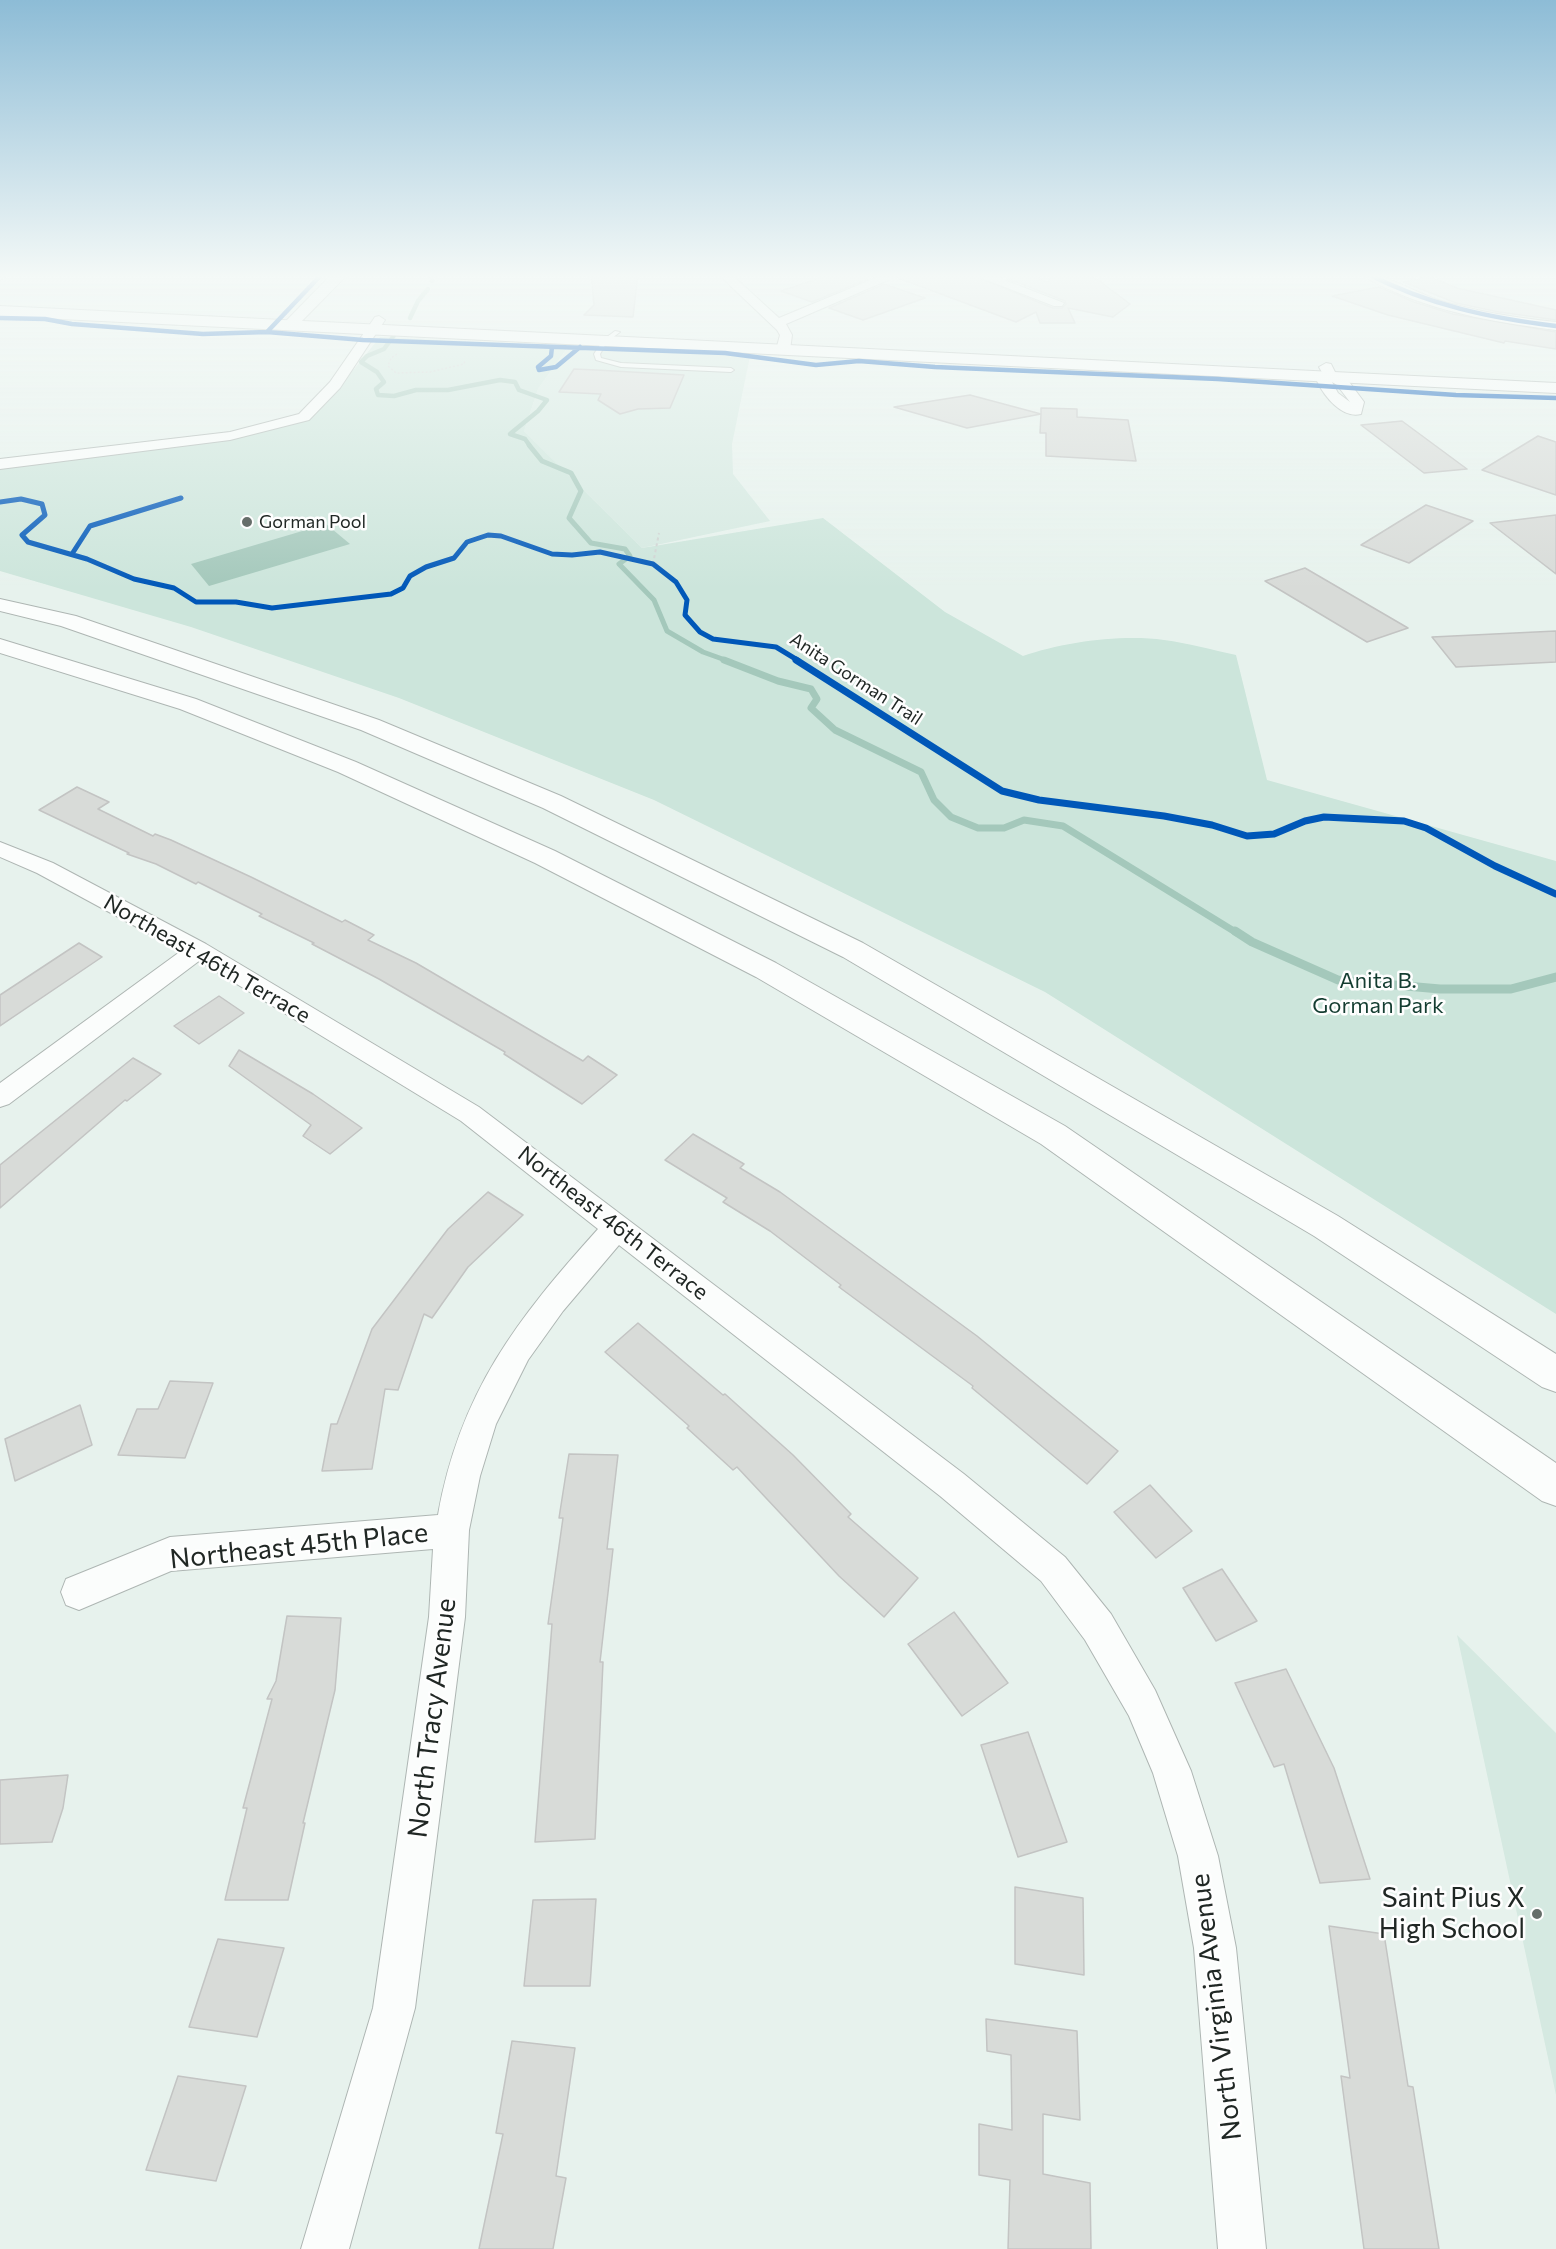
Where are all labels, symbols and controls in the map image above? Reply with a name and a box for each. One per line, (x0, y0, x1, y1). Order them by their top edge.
place label: Gorman Pool (259, 511, 366, 533)
marker: Gorman Pool (240, 515, 254, 529)
street label: Anita Gorman Trail (786, 628, 926, 730)
street label: Northeast 46th Terrace (99, 889, 315, 1029)
park label: Anita B. Gorman Park (1312, 968, 1444, 1020)
street label: Northeast 46th Terrace (513, 1141, 713, 1305)
street label: Northeast 45th Place (168, 1516, 430, 1576)
street label: North Tracy Avenue (401, 1596, 463, 1840)
street label: North Virginia Avenue (1184, 1872, 1248, 2142)
place label: Saint Pius X High School (1379, 1882, 1525, 1945)
marker: Saint Pius X High School (1530, 1907, 1544, 1921)

